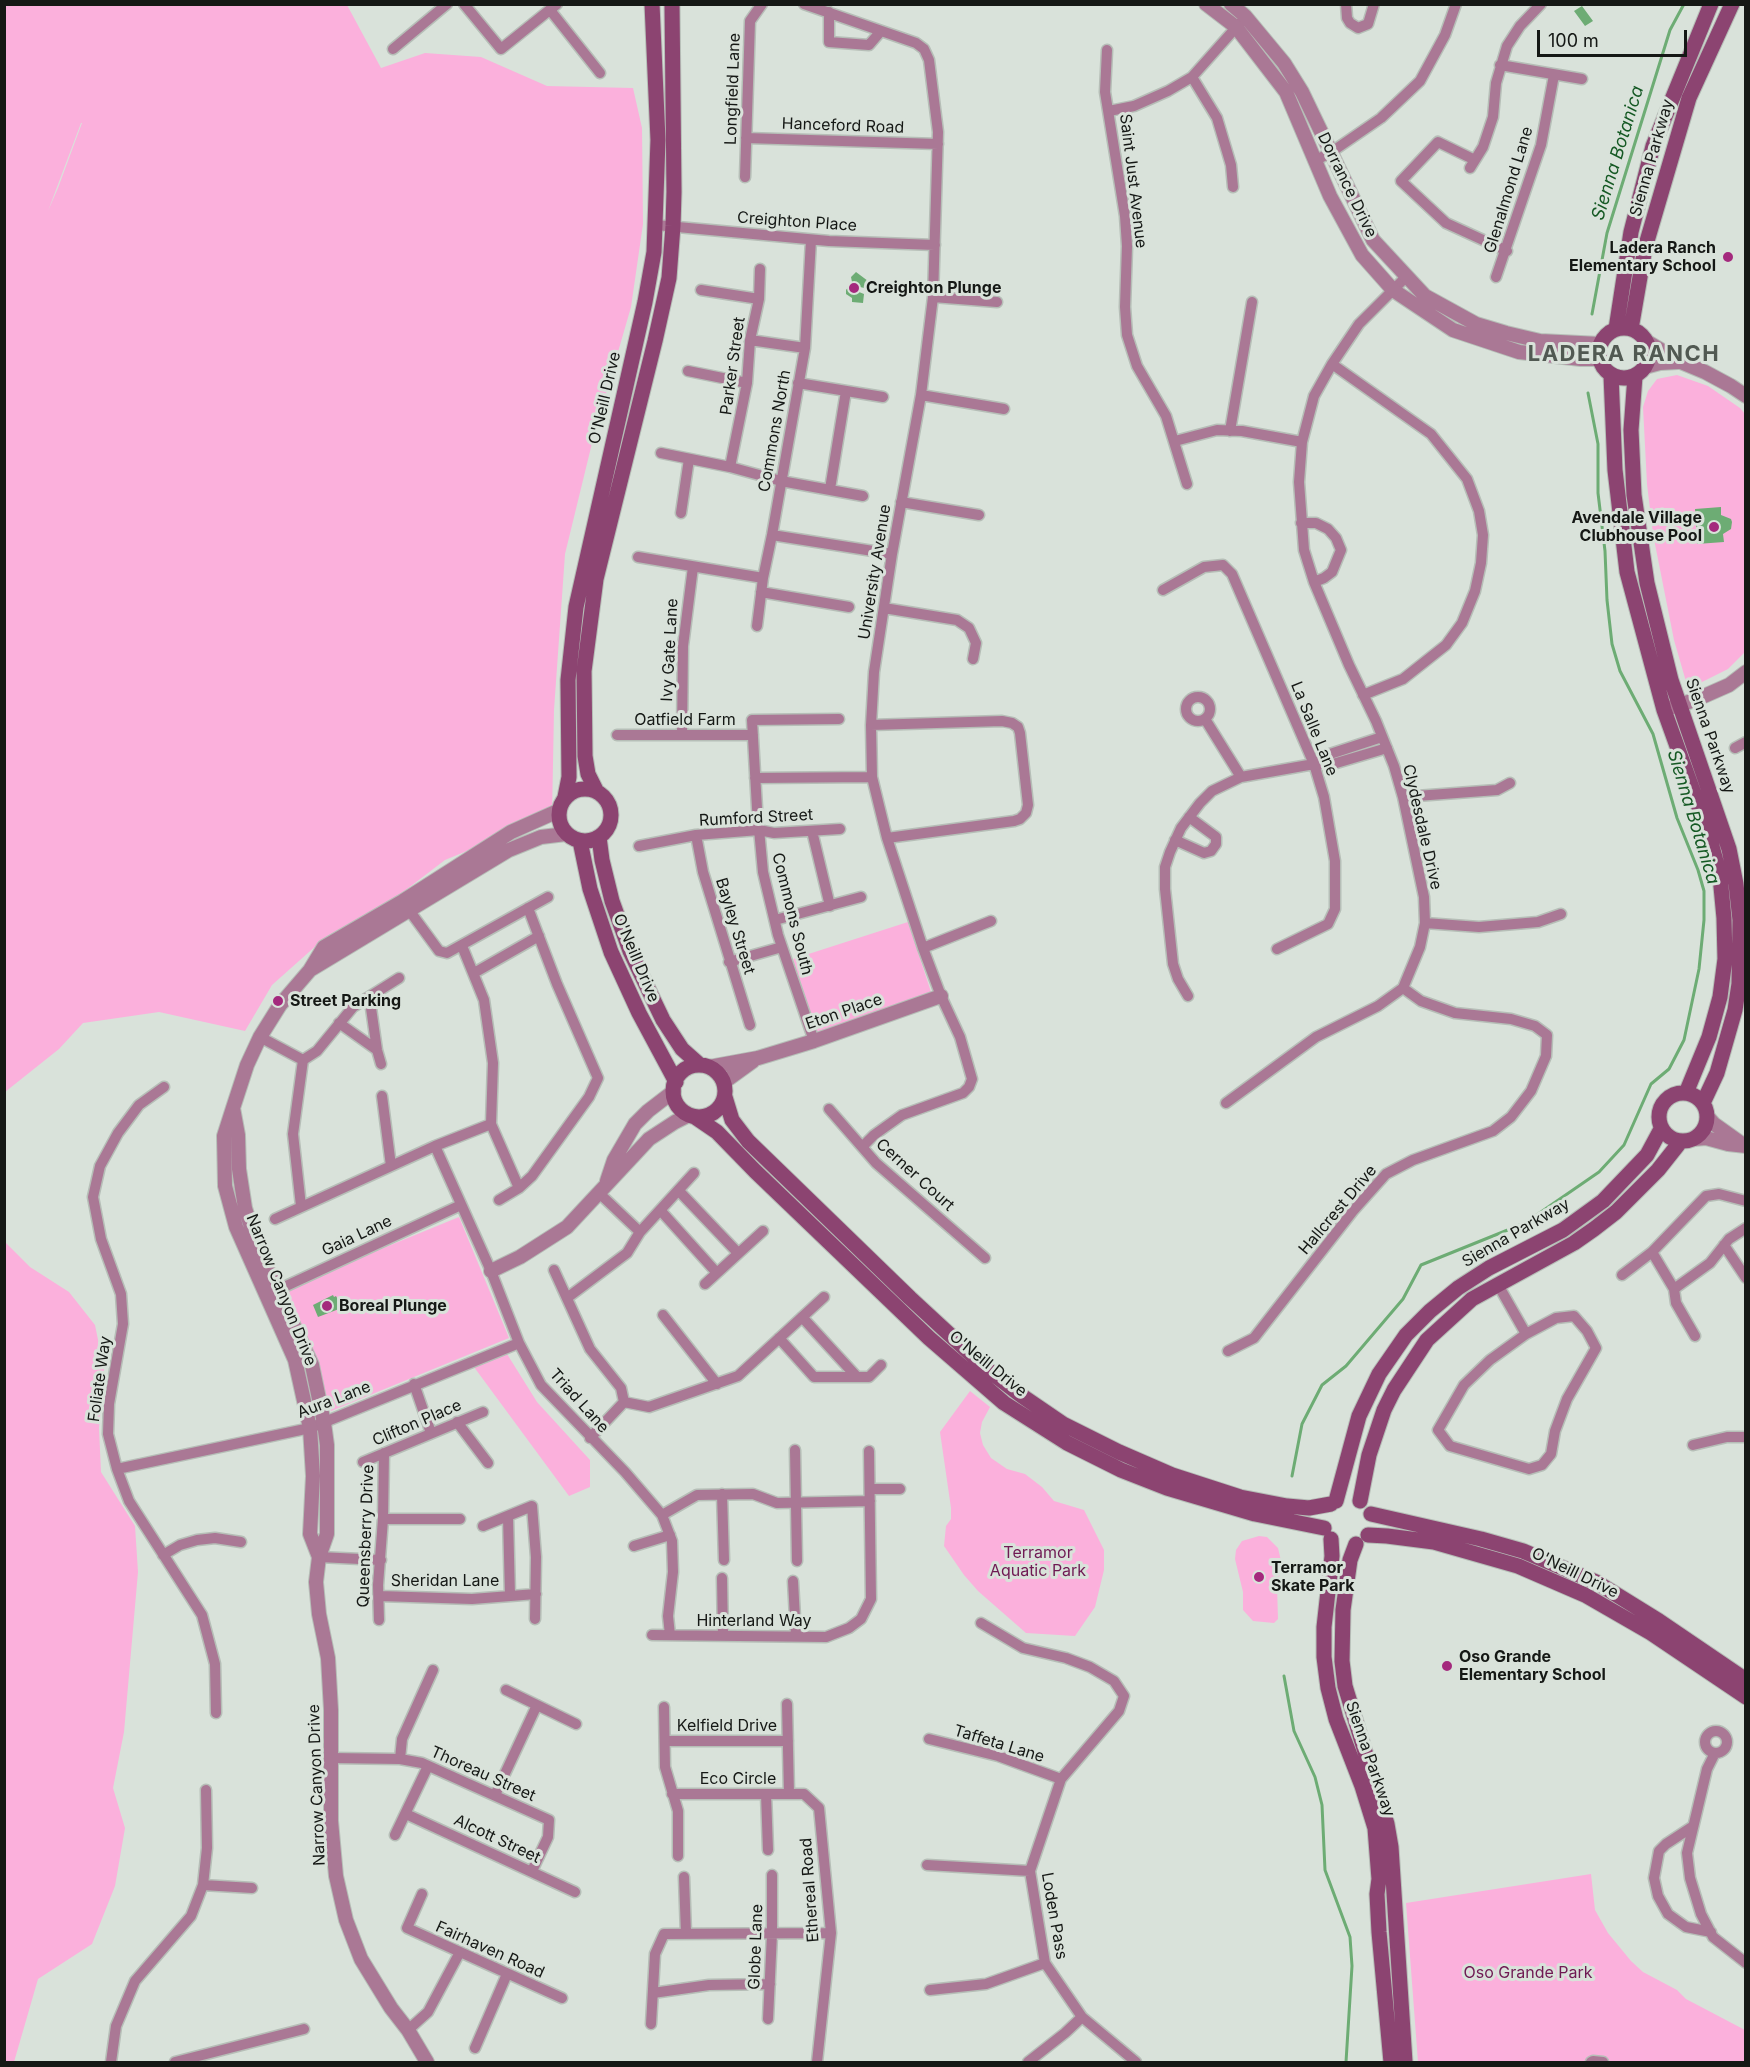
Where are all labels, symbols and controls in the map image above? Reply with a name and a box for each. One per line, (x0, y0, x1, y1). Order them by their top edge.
scale bar (1540, 18, 1690, 56)
text: 100 m (1548, 30, 1599, 51)
street label: Longfield Lane (721, 33, 745, 145)
water label: Sienna Botanica (1587, 83, 1649, 223)
street label: Sienna Parkway (1626, 97, 1678, 219)
street label: Saint Just Avenue (1115, 113, 1151, 249)
street label: Hanceford Road (781, 114, 905, 138)
street label: Glenalmond Lane (1481, 124, 1537, 256)
street label: Dorrance Drive (1313, 129, 1381, 241)
street label: Creighton Place (736, 208, 858, 236)
place label: Ladera Ranch Elementary School (1569, 238, 1716, 276)
marker: Ladera Ranch Elementary School (1721, 250, 1735, 264)
place label: Creighton Plunge (866, 278, 1001, 298)
marker: Creighton Plunge (847, 281, 861, 295)
street label: Parker Street (717, 316, 749, 416)
district label: LADERA RANCH (1528, 341, 1720, 367)
street label: O'Neill Drive (585, 350, 625, 446)
street label: Commons North (755, 368, 795, 494)
street label: University Avenue (855, 503, 895, 641)
place label: Avendale Village Clubhouse Pool (1571, 508, 1702, 546)
marker: Avendale Village Clubhouse Pool (1707, 520, 1721, 534)
street label: Ivy Gate Lane (658, 598, 682, 702)
street label: Sienna Parkway (1681, 676, 1739, 796)
street label: La Salle Lane (1286, 679, 1342, 779)
street label: Oatfield Farm (634, 710, 736, 730)
water label: Sienna Botanica (1662, 747, 1724, 887)
street label: Clydesdale Drive (1398, 762, 1446, 892)
street label: Rumford Street (699, 805, 813, 831)
street label: Commons South (768, 851, 816, 977)
street label: Bayley Street (711, 875, 759, 977)
street label: O'Neill Drive (609, 911, 663, 1005)
street label: Eton Place (803, 990, 885, 1034)
place label: Street Parking (290, 991, 401, 1011)
marker: Street Parking (271, 994, 285, 1008)
street label: Cerner Court (872, 1135, 958, 1215)
street label: Hallcrest Drive (1295, 1161, 1381, 1259)
street label: Sienna Parkway (1459, 1194, 1573, 1272)
street label: Narrow Canyon Drive (242, 1211, 320, 1369)
street label: Gaia Lane (319, 1211, 395, 1261)
place label: Boreal Plunge (339, 1296, 447, 1316)
marker: Boreal Plunge (320, 1299, 334, 1313)
street label: O'Neill Drive (945, 1327, 1031, 1401)
street label: Foliate Way (84, 1335, 116, 1423)
street label: Triad Lane (545, 1365, 613, 1437)
street label: Aura Lane (295, 1377, 373, 1423)
street label: Clifton Place (370, 1396, 464, 1450)
street label: Queensberry Drive (354, 1464, 378, 1608)
park label: Terramor Aquatic Park (990, 1543, 1086, 1581)
street label: O'Neill Drive (1528, 1544, 1622, 1602)
place label: Terramor Skate Park (1271, 1558, 1355, 1596)
marker: Terramor Skate Park (1252, 1570, 1266, 1584)
street label: Sheridan Lane (391, 1571, 499, 1591)
street label: Hinterland Way (696, 1611, 812, 1631)
place label: Oso Grande Elementary School (1459, 1647, 1606, 1685)
marker: Oso Grande Elementary School (1440, 1659, 1454, 1673)
street label: Sienna Parkway (1341, 1699, 1399, 1819)
street label: Narrow Canyon Drive (305, 1704, 329, 1866)
street label: Kelfield Drive (677, 1716, 777, 1736)
street label: Taffeta Lane (951, 1721, 1047, 1767)
street label: Thoreau Street (428, 1742, 538, 1806)
street label: Eco Circle (700, 1769, 776, 1789)
street label: Alcott Street (451, 1811, 543, 1867)
street label: Ethereal Road (797, 1837, 823, 1943)
street label: Loden Pass (1037, 1871, 1071, 1961)
street label: Globe Lane (745, 1904, 767, 1990)
street label: Fairhaven Road (433, 1917, 547, 1983)
park label: Oso Grande Park (1463, 1963, 1593, 1983)

